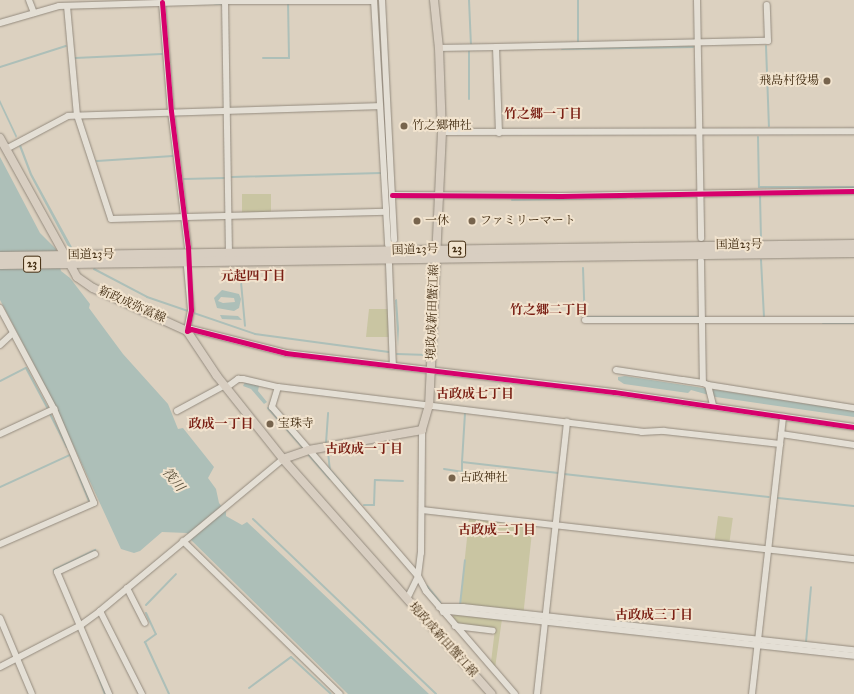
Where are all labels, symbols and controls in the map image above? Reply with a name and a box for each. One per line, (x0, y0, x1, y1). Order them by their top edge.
place label: 飛島村役場 (759, 74, 819, 88)
marker: 飛島村役場 (822, 76, 832, 86)
district label: 竹之郷一丁目 (504, 106, 582, 122)
place label: 竹之郷神社 (412, 119, 472, 133)
marker: 竹之郷神社 (399, 121, 409, 131)
place label: 一休 (425, 214, 449, 228)
place label: ファミリーマート (480, 214, 576, 228)
marker: 一休 (412, 216, 422, 226)
marker: ファミリーマート (467, 216, 477, 226)
street label: 国道23号 (716, 237, 762, 253)
road number: 23 (448, 240, 466, 258)
street label: 国道23号 (391, 242, 439, 258)
street label: 国道23号 (68, 247, 114, 263)
road number: 23 (23, 255, 41, 273)
street label: 境政成新田蟹江線 (424, 264, 442, 360)
district label: 元起四丁目 (221, 268, 285, 284)
street label: 新政成弥富線 (96, 284, 168, 326)
district label: 竹之郷二丁目 (510, 302, 588, 318)
district label: 古政成七丁目 (436, 386, 514, 402)
district label: 政成一丁目 (189, 416, 253, 432)
place label: 宝珠寺 (278, 417, 314, 431)
marker: 宝珠寺 (265, 419, 275, 429)
district label: 古政成一丁目 (325, 441, 403, 457)
water label: 筏川 (159, 465, 187, 495)
place label: 古政神社 (460, 471, 508, 485)
marker: 古政神社 (447, 473, 457, 483)
district label: 古政成二丁目 (458, 522, 536, 538)
street label: 境政成新田蟹江線 (406, 600, 480, 680)
district label: 古政成三丁目 (615, 607, 693, 623)

